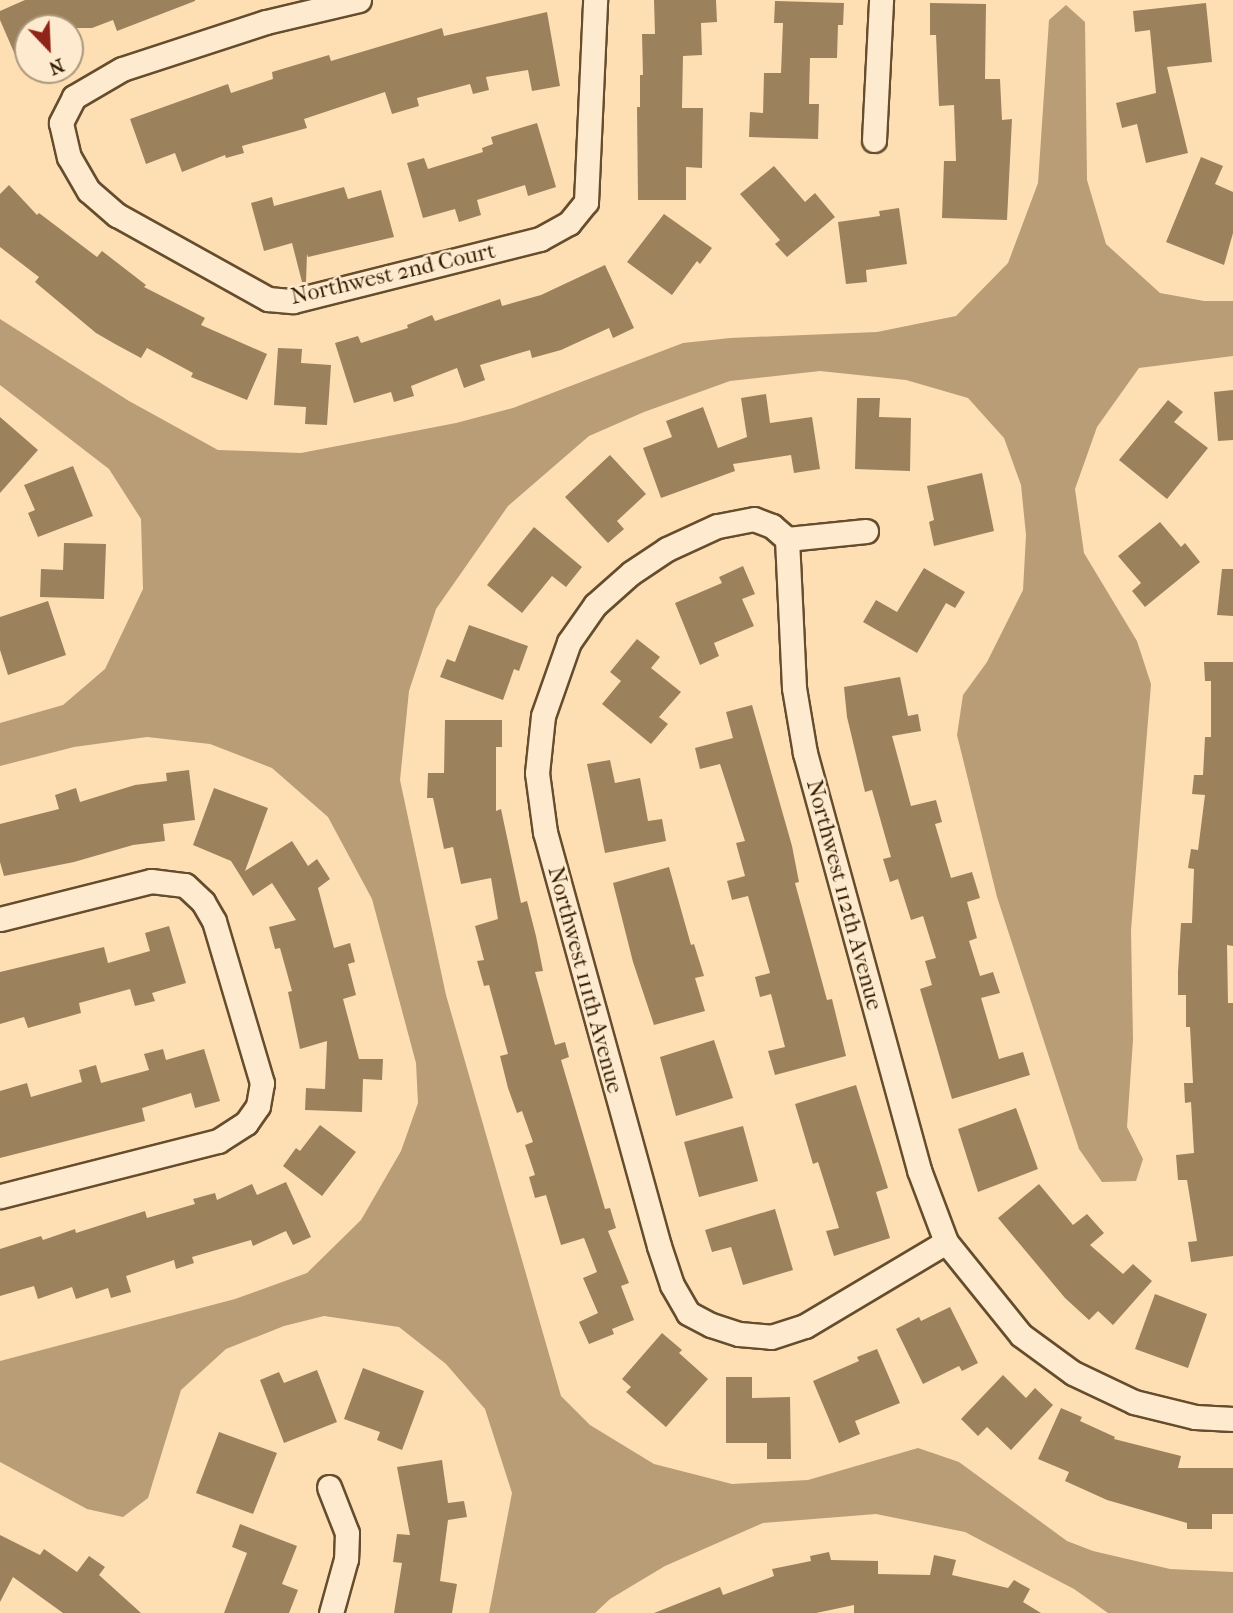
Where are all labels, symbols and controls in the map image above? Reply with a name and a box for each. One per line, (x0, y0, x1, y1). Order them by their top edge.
north arrow (14, 14, 84, 84)
text: N (45, 54, 67, 79)
street label: Northwest 2nd Court (288, 237, 498, 311)
street label: Northwest 112th Avenue (800, 777, 888, 1013)
street label: Northwest 111th Avenue (541, 864, 629, 1096)

